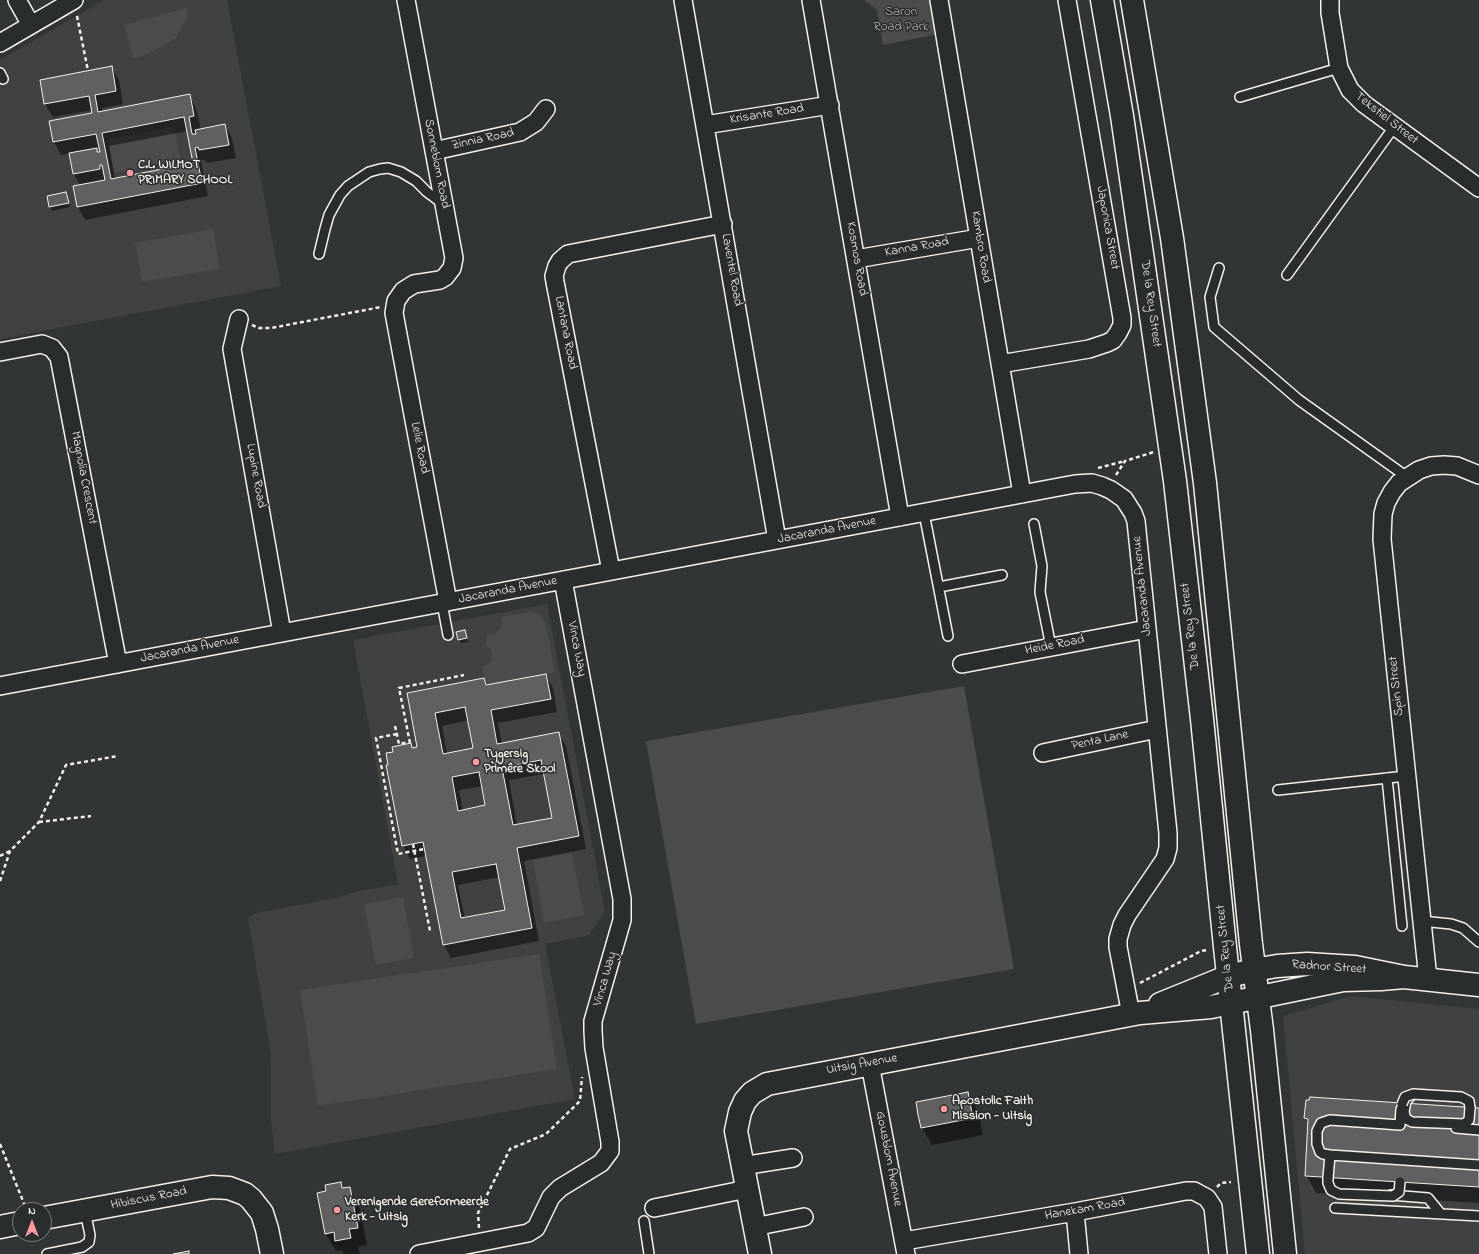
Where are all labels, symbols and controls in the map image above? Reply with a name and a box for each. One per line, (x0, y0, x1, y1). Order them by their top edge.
park label: Saron Road Park (873, 5, 929, 36)
street label: Tekstiel Street (1351, 89, 1421, 149)
street label: Krisante Road (729, 101, 805, 129)
street label: Sonneblom Road (420, 118, 452, 210)
street label: Zinnia Road (450, 126, 516, 154)
place label: C.L. WILMOT PRIMARY SCHOOL (138, 158, 232, 189)
marker: C.L. WILMOT PRIMARY SCHOOL (125, 168, 135, 178)
street label: Japonica Street (1092, 185, 1122, 271)
street label: Kambro Road (967, 210, 993, 284)
street label: Kosmos Road (842, 221, 870, 297)
street label: Laventel Road (717, 233, 745, 307)
street label: Kanna Road (884, 235, 950, 261)
street label: De la Rey Street (1136, 260, 1164, 348)
street label: Lantana Road (550, 295, 580, 371)
street label: Lelie Road (406, 421, 432, 475)
street label: Magnolia Crescent (66, 430, 100, 526)
street label: Lupine Road (242, 442, 268, 510)
street label: Jacaranda Avenue (776, 514, 878, 548)
street label: Jacaranda Avenue (1130, 535, 1156, 637)
street label: Jacaranda Avenue (457, 574, 559, 608)
street label: De la Rey Street (1178, 582, 1204, 670)
street label: Vinca Way (563, 620, 589, 678)
street label: Jacaranda Avenue (139, 633, 241, 667)
street label: Heide Road (1024, 633, 1086, 659)
street label: Spin Street (1386, 655, 1408, 717)
street label: Penta Lane (1070, 727, 1130, 755)
place label: Tygersig Primêre Skool (484, 747, 555, 778)
marker: Tygersig Primêre Skool (471, 757, 481, 767)
street label: De la Rey Street (1214, 904, 1238, 992)
street label: Vinca Way (591, 950, 621, 1008)
street label: Radnor Street (1291, 958, 1367, 978)
street label: Uitsig Avenue (825, 1051, 899, 1079)
place label: Apostolic Faith Mission - Uitsig (952, 1094, 1033, 1125)
marker: Apostolic Faith Mission - Uitsig (939, 1104, 949, 1114)
street label: Gousblom Avenue (871, 1110, 905, 1208)
street label: Hibiscus Road (110, 1184, 188, 1214)
place label: Verenigende Gereformeerde Kerk - Uitsig (345, 1195, 489, 1226)
street label: Hanekam Road (1044, 1195, 1126, 1225)
north arrow (12, 1202, 52, 1242)
text: N (28, 1203, 36, 1219)
marker: Verenigende Gereformeerde Kerk - Uitsig (332, 1205, 342, 1215)

